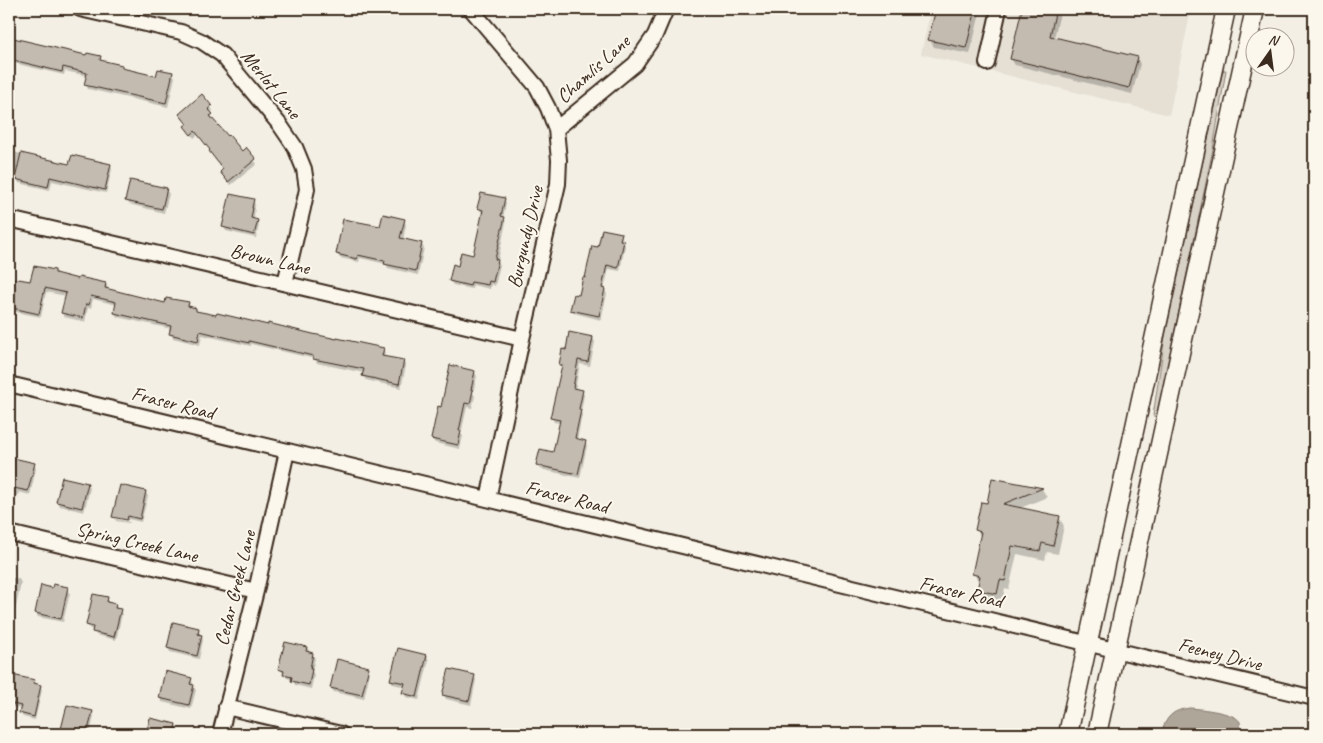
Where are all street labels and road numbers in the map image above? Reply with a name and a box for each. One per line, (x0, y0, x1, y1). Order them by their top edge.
street label: Chamlis Lane (551, 28, 636, 109)
street label: Merlot Lane (235, 44, 308, 125)
street label: Burgundy Drive (501, 182, 549, 290)
street label: Brown Lane (228, 238, 314, 281)
street label: Fraser Road (129, 381, 220, 426)
street label: Fraser Road (523, 475, 614, 520)
street label: Spring Creek Lane (74, 516, 202, 568)
street label: Cedar Creek Lane (209, 526, 262, 648)
street label: Fraser Road (917, 570, 1008, 614)
street label: Feeney Drive (1176, 632, 1266, 677)

